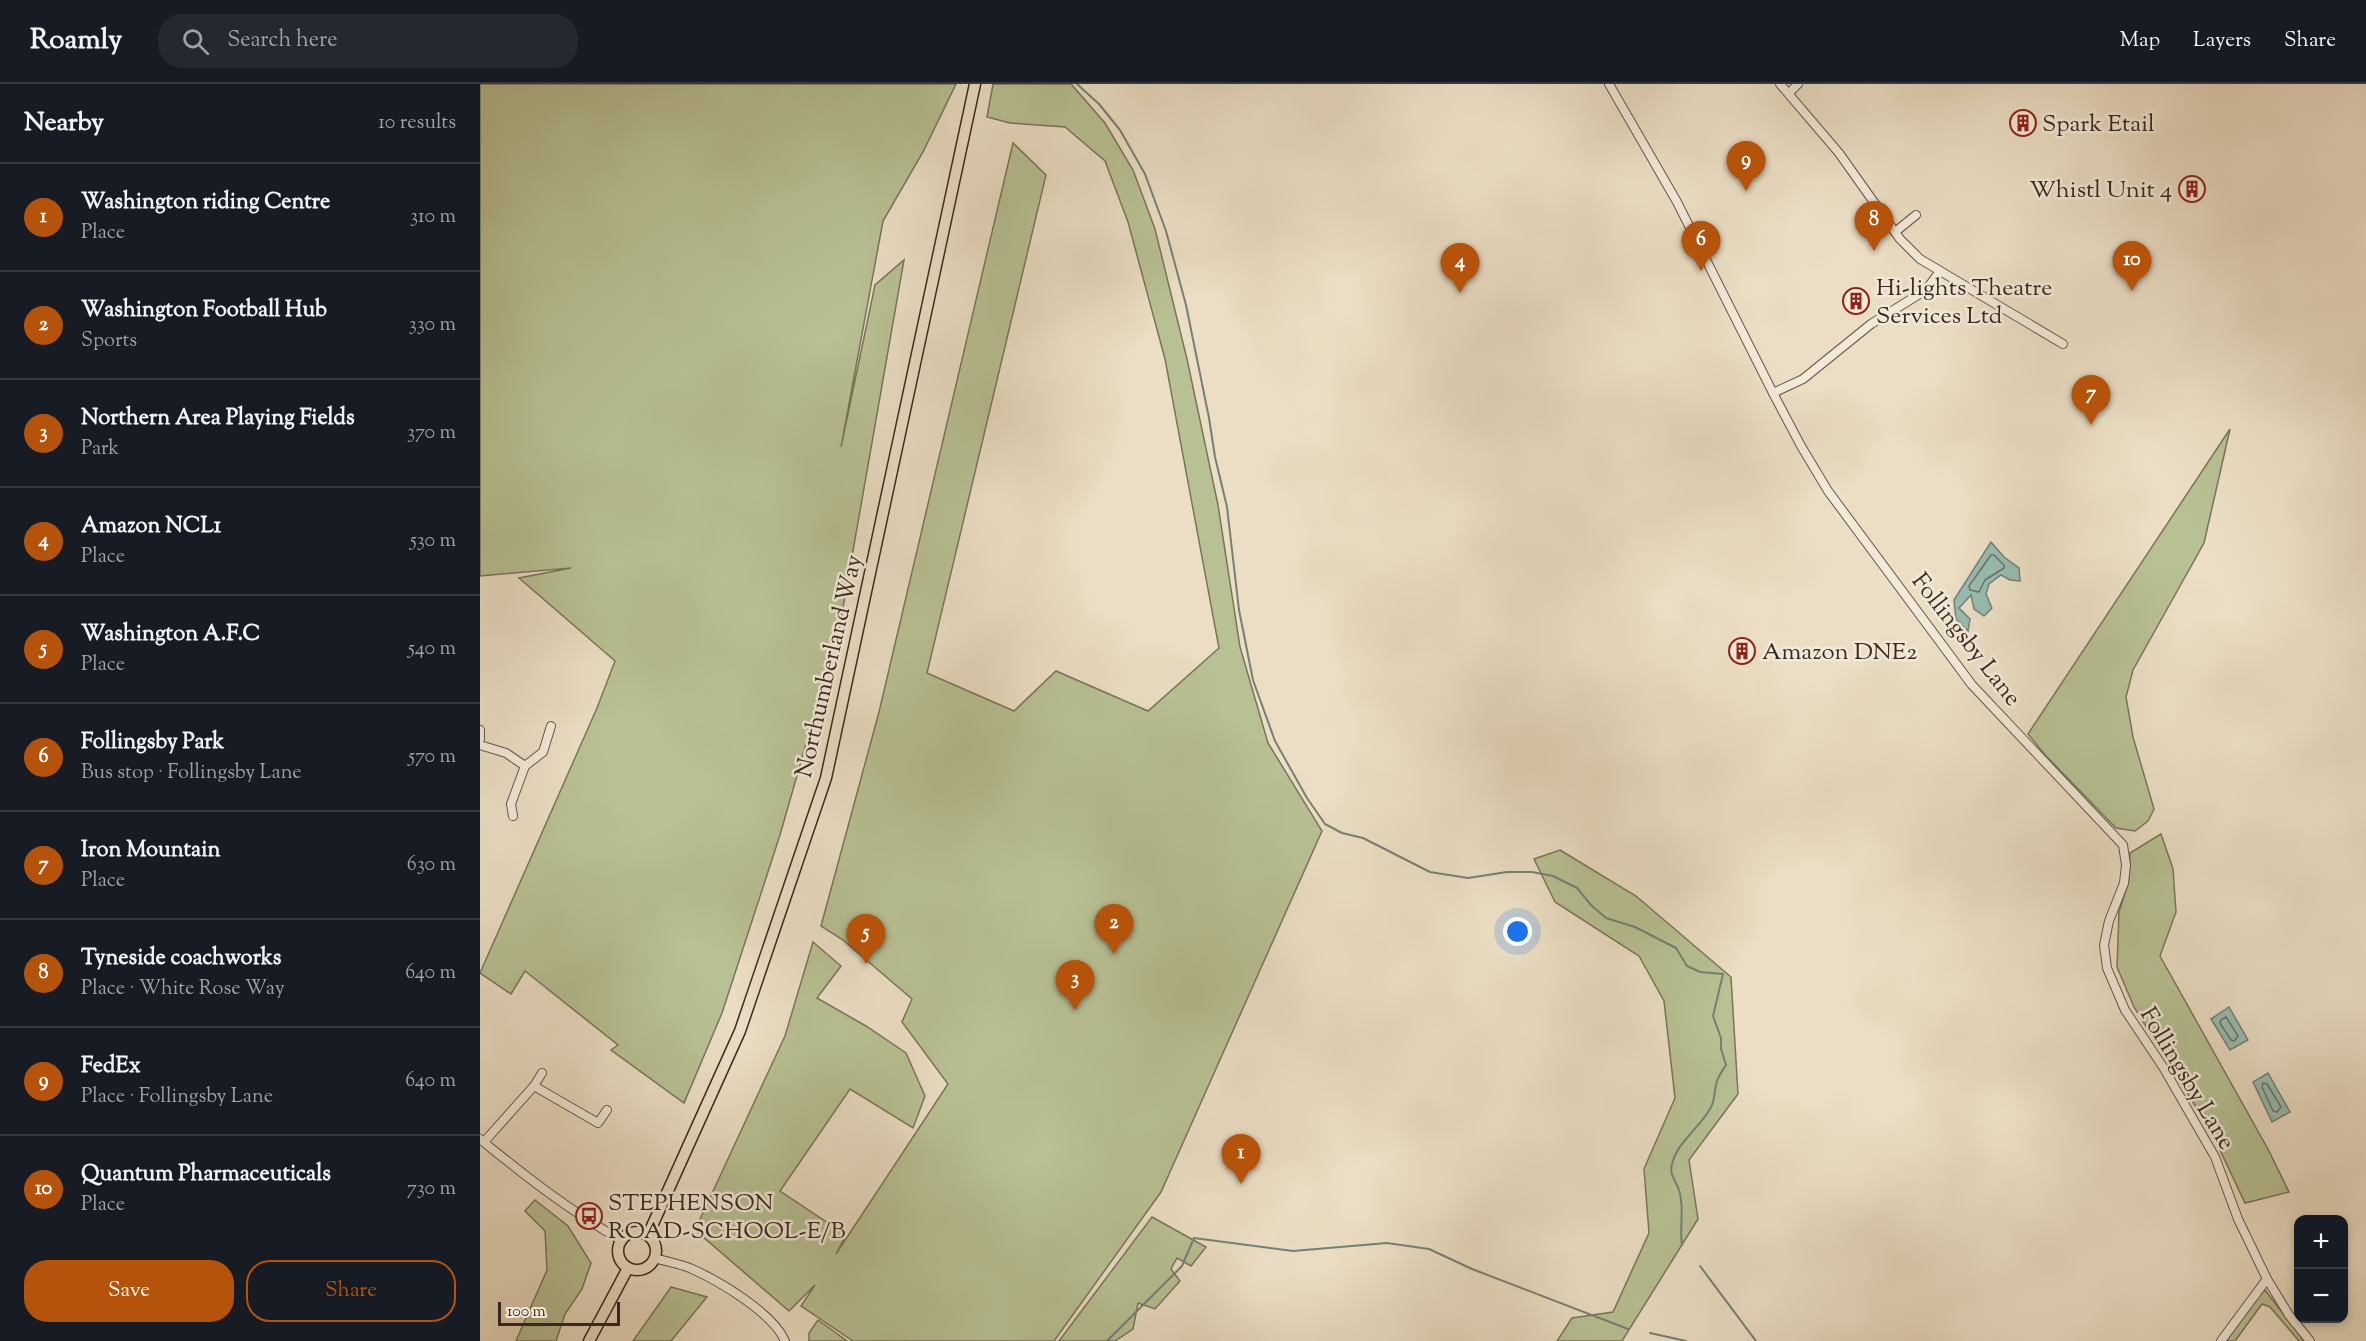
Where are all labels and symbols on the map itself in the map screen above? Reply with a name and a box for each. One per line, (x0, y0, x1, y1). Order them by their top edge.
building icon: Spark Etail (2008, 108, 2038, 138)
place label: Spark Etail (2042, 108, 2155, 142)
pin: 9 (1726, 141, 1766, 191)
place label: Whistl Unit 4 (2029, 174, 2172, 208)
building icon: Whistl Unit 4 (2177, 174, 2207, 204)
pin: 8 (1854, 202, 1894, 251)
pin: 6 (1682, 222, 1720, 271)
pin: 10 (2112, 242, 2152, 291)
pin: 4 (1440, 244, 1480, 293)
place label: Hi-lights Theatre Services Ltd (1876, 272, 2053, 334)
building icon: Hi-lights Theatre Services Ltd (1841, 286, 1871, 316)
pin: 7 (2072, 376, 2110, 425)
street label: Northumberland Way (788, 552, 872, 781)
street label: Follingsby Lane (1902, 566, 2028, 714)
building icon: Amazon DNE2 (1727, 636, 1757, 666)
place label: Amazon DNE2 (1762, 636, 1917, 670)
pin: 2 (1094, 904, 1134, 954)
pin: 5 (846, 914, 886, 964)
your location (1503, 917, 1532, 946)
pin: 3 (1056, 960, 1094, 1010)
street label: Follingsby Lane (2130, 1001, 2242, 1157)
pin: 1 (1222, 1134, 1260, 1184)
place label: STEPHENSON ROAD-SCHOOL-E/B (608, 1187, 846, 1249)
bus stop icon: STEPHENSON ROAD-SCHOOL-E/B (574, 1201, 604, 1231)
scale bar (498, 1299, 620, 1326)

